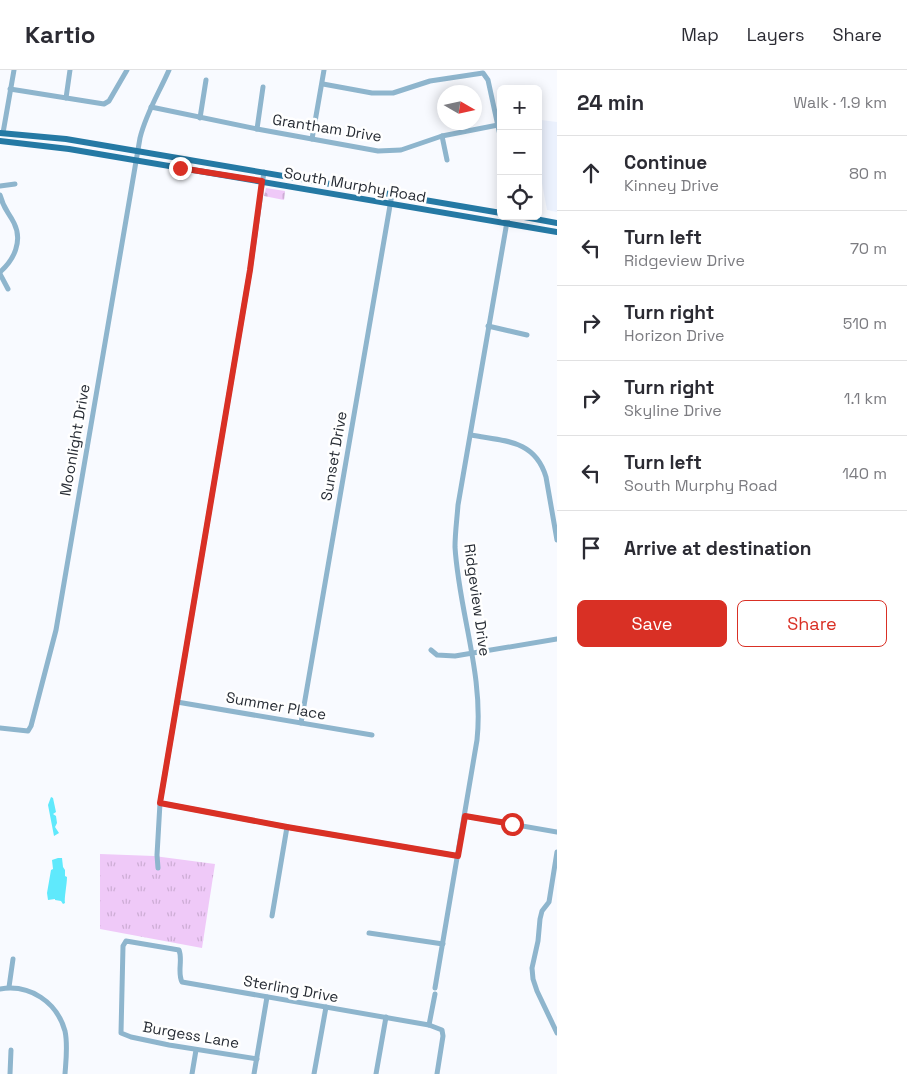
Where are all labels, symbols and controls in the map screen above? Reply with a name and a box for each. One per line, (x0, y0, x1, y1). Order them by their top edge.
text: Kartio (25, 19, 95, 50)
text: Map (681, 23, 719, 46)
text: Layers (747, 23, 804, 46)
text: Share (832, 23, 882, 46)
north arrow (437, 85, 482, 130)
map controls (497, 85, 542, 220)
button: + (497, 85, 542, 130)
text: 24 min (577, 89, 644, 116)
text: Walk · 1.9 km (793, 92, 887, 113)
street label: Grantham Drive (271, 109, 383, 146)
button: − (497, 130, 542, 175)
text: Continue (624, 150, 707, 175)
route end (169, 157, 192, 180)
icon: ahead (577, 159, 605, 187)
street label: South Murphy Road (283, 163, 428, 206)
text: 80 m (849, 163, 887, 184)
button: locate (497, 175, 542, 220)
text: Kinney Drive (624, 175, 719, 196)
text: Turn left (624, 225, 702, 250)
icon: left (577, 234, 605, 262)
text: 70 m (850, 238, 887, 259)
text: Ridgeview Drive (624, 250, 745, 271)
text: Turn right (624, 300, 714, 325)
icon: right (577, 309, 605, 337)
text: 510 m (843, 313, 887, 334)
text: Horizon Drive (624, 325, 725, 346)
text: Turn right (624, 375, 714, 400)
street label: Moonlight Drive (55, 382, 94, 497)
icon: right (577, 384, 605, 412)
text: 1.1 km (844, 388, 887, 409)
text: Skyline Drive (624, 400, 722, 421)
street label: Sunset Drive (316, 409, 351, 502)
text: Turn left (624, 450, 702, 475)
icon: left (577, 459, 605, 487)
text: 140 m (842, 463, 887, 484)
text: South Murphy Road (624, 475, 778, 496)
icon: arrive (577, 534, 605, 562)
text: Arrive at destination (624, 536, 812, 561)
street label: Ridgeview Drive (460, 543, 495, 657)
button: Save (577, 600, 727, 647)
button: Share (737, 600, 887, 647)
street label: Summer Place (224, 687, 328, 724)
route start (501, 813, 524, 836)
street label: Sterling Drive (242, 971, 340, 1006)
street label: Burgess Lane (141, 1017, 241, 1052)

